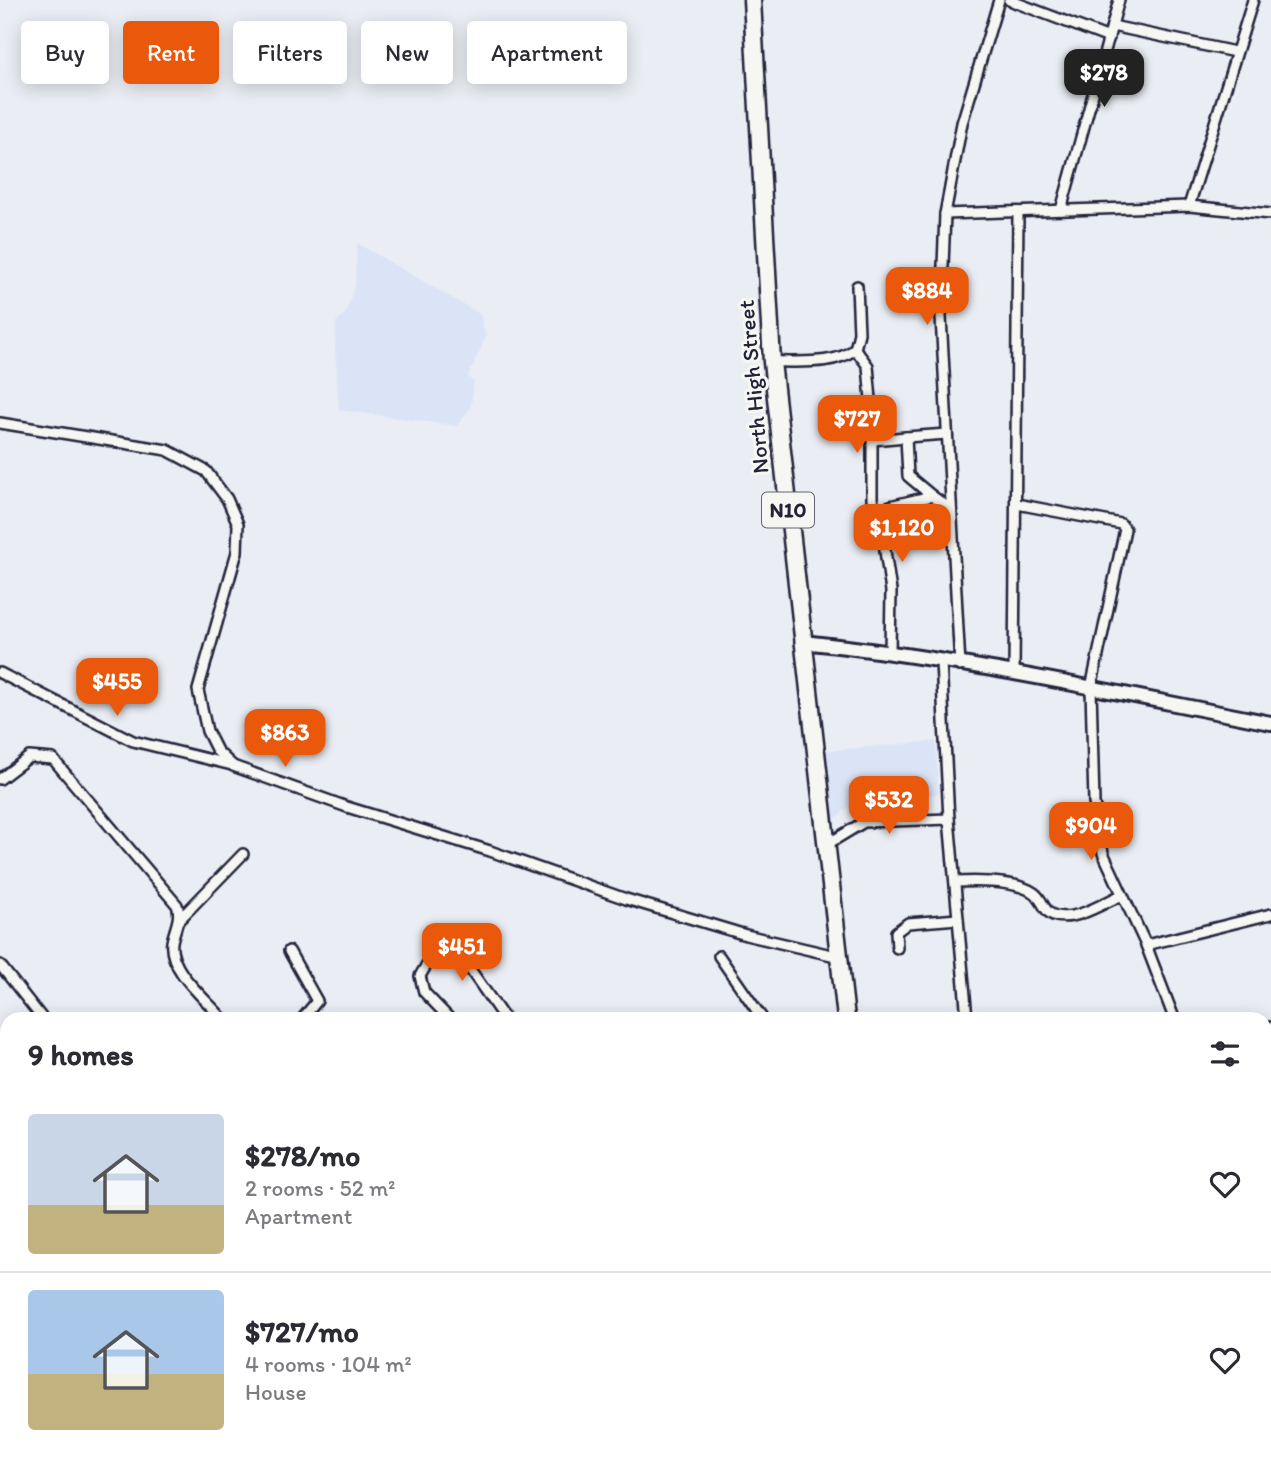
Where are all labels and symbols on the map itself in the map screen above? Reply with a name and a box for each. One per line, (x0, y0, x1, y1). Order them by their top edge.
pin: $278 (1063, 50, 1145, 109)
pin: $884 (886, 268, 968, 327)
street label: North High Street (731, 299, 775, 475)
pin: $727 (816, 396, 898, 455)
road number: N10 (762, 492, 814, 528)
pin: $1,120 (845, 504, 959, 564)
pin: $455 (76, 658, 158, 718)
pin: $863 (244, 710, 326, 769)
pin: $532 (848, 776, 930, 836)
pin: $904 (1050, 802, 1132, 862)
pin: $451 (421, 923, 503, 983)

